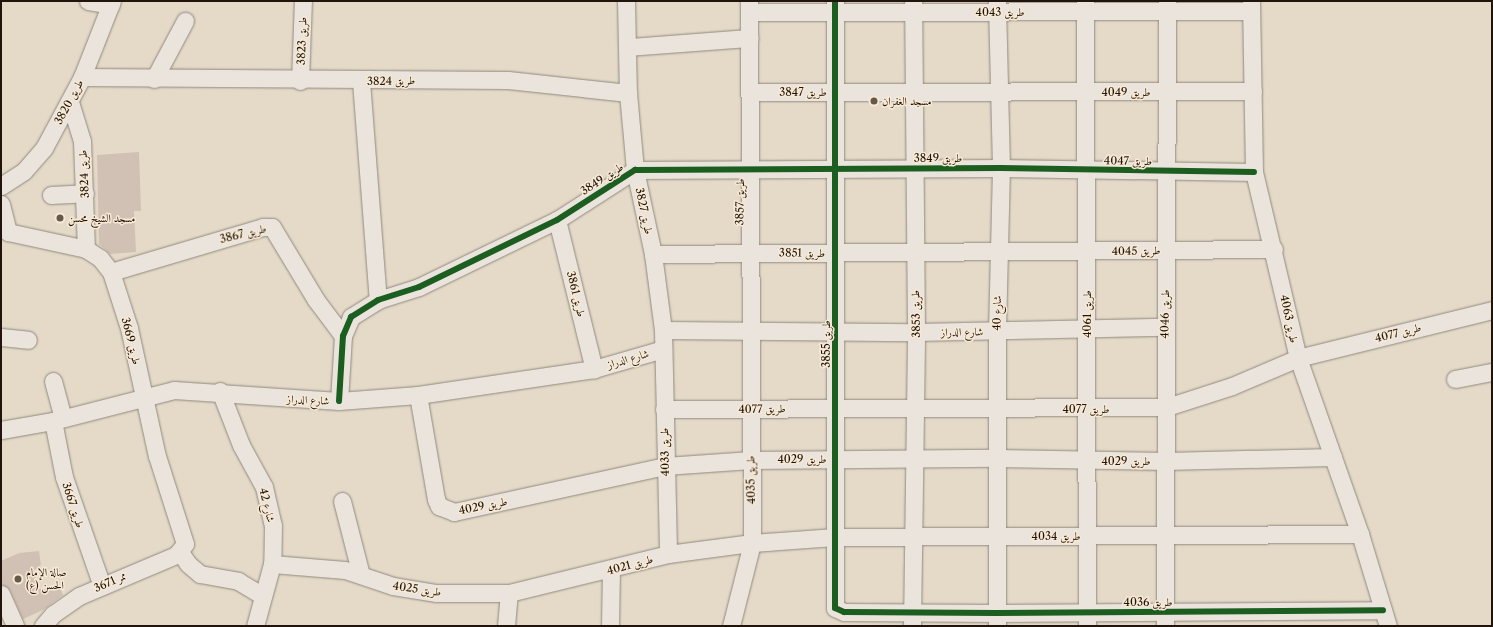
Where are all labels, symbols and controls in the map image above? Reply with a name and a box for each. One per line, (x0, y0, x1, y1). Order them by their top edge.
street label: طريق 4043 (976, 5, 1024, 19)
street label: طريق 3823 (295, 17, 309, 65)
street label: طريق 3824 (367, 74, 415, 88)
street label: طريق 3820 (52, 77, 86, 127)
street label: طريق 3847 (779, 85, 827, 99)
street label: طريق 4049 (1101, 85, 1151, 99)
place label: مسجد الغفران (882, 94, 931, 108)
marker: مسجد الغفران (869, 96, 879, 106)
street label: طريق 3824 (76, 150, 92, 198)
street label: طريق 3849 (914, 151, 962, 165)
street label: طريق 4047 (1104, 154, 1152, 168)
street label: طريق 3849 (578, 160, 626, 198)
street label: طريق 3857 (733, 178, 747, 226)
street label: طريق 3827 (633, 186, 655, 236)
place label: مسجد الشيخ محسن (68, 211, 135, 225)
marker: مسجد الشيخ محسن (55, 213, 65, 223)
street label: طريق 3867 (218, 222, 268, 246)
street label: طريق 4045 (1112, 244, 1160, 258)
street label: طريق 3851 (779, 246, 825, 260)
street label: طريق 3861 (564, 270, 588, 318)
street label: طريق 4046 (1158, 289, 1172, 339)
street label: طريق 3853 (909, 290, 923, 338)
street label: طريق 4061 (1080, 290, 1094, 338)
street label: طريق 4063 (1277, 294, 1301, 344)
street label: شارع 40 (990, 295, 1004, 331)
street label: طريق 3669 (119, 316, 143, 366)
street label: طريق 3855 (819, 320, 833, 368)
street label: طريق 4077 (1373, 321, 1423, 345)
street label: شارع الدراز (941, 325, 983, 339)
street label: شارع الدراز (606, 347, 650, 371)
street label: شارع الدراز (286, 392, 330, 408)
street label: طريق 4077 (738, 402, 786, 416)
street label: طريق 4077 (1062, 402, 1110, 416)
street label: طريق 4033 (658, 428, 672, 476)
street label: طريق 4029 (777, 452, 827, 466)
street label: طريق 4029 (1101, 454, 1151, 468)
street label: طريق 4035 (744, 456, 758, 504)
street label: طريق 3667 (59, 480, 87, 530)
street label: شارع 42 (256, 487, 278, 523)
street label: طريق 4029 (458, 495, 508, 517)
street label: طريق 4034 (1032, 529, 1080, 543)
street label: طريق 4021 (605, 552, 655, 578)
place label: صالة الإمام الحسن (ع) (26, 566, 66, 592)
street label: ممر 3671 (92, 569, 128, 595)
marker: صالة الإمام الحسن (ع) (13, 574, 23, 584)
street label: طريق 4025 (392, 579, 442, 599)
street label: طريق 4036 (1124, 595, 1172, 609)

